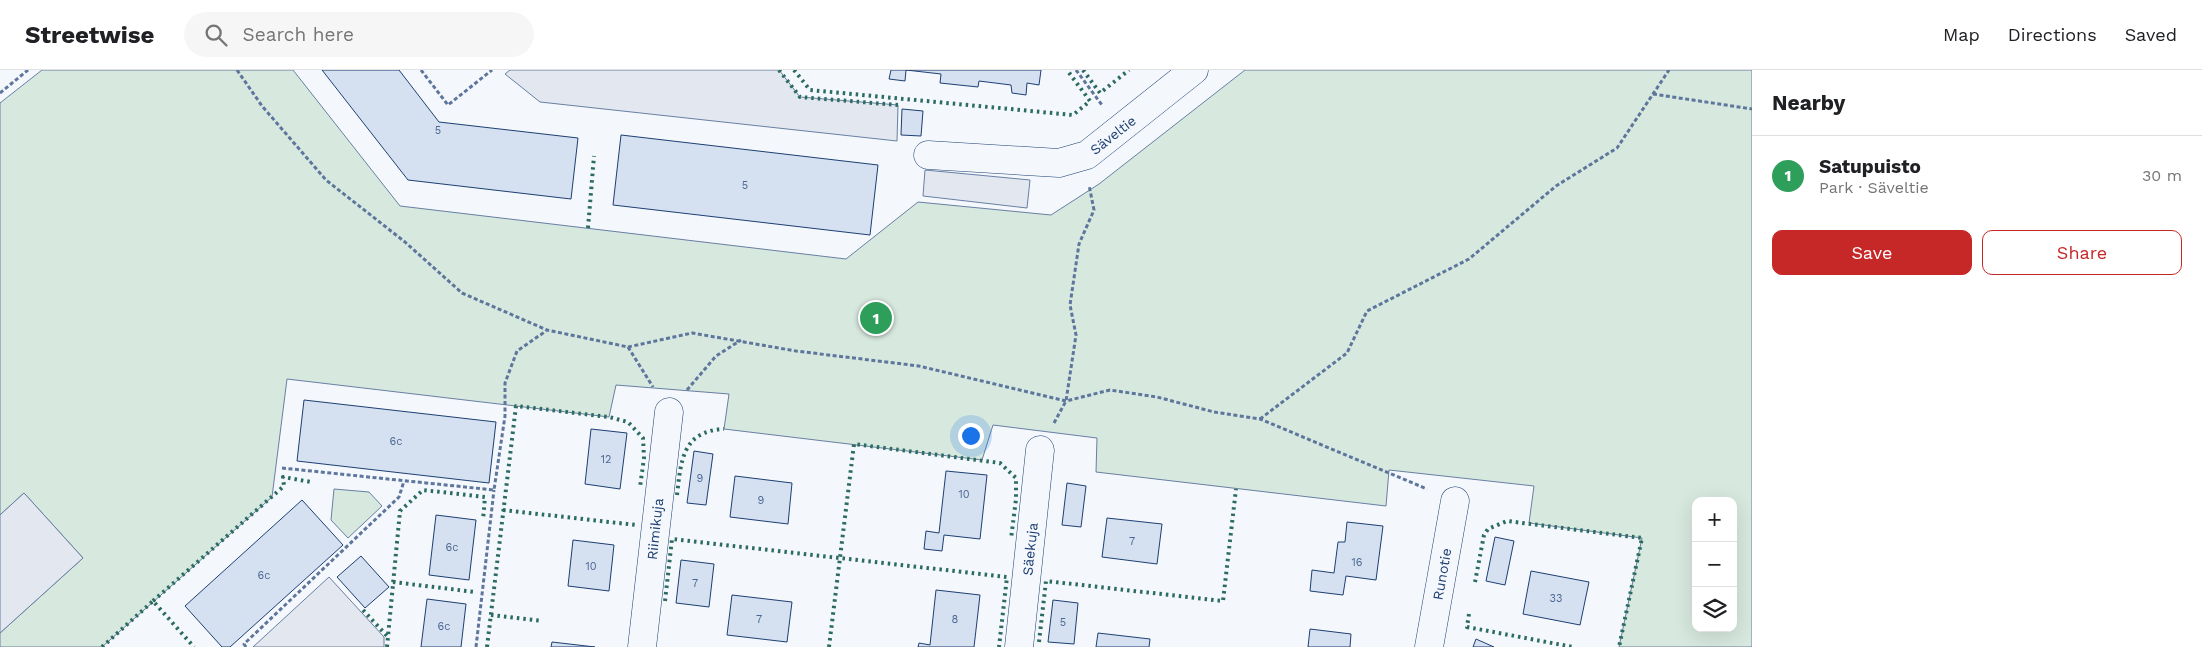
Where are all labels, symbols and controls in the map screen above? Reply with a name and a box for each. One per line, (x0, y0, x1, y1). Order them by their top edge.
search box (184, 12, 534, 57)
text: Streetwise (25, 21, 154, 49)
icon: search (202, 21, 230, 49)
text: Search here (242, 23, 354, 46)
text: Map (1943, 24, 1980, 45)
text: Directions (2008, 24, 2097, 45)
text: Saved (2125, 24, 2177, 45)
text: Nearby (1772, 90, 1845, 115)
street label: Säveltie (1087, 112, 1139, 158)
house number: 5 (435, 124, 441, 137)
text: Satupuisto (1819, 155, 1921, 178)
text: 1 (1785, 166, 1791, 185)
text: 30 m (2142, 166, 2182, 185)
text: Park · Säveltie (1819, 178, 1929, 197)
house number: 5 (742, 179, 748, 192)
button: Save (1772, 230, 1972, 275)
button: Share (1982, 230, 2182, 275)
pin: 1 (860, 299, 892, 337)
your location (958, 423, 984, 449)
house number: 6c (390, 435, 402, 448)
house number: 12 (601, 453, 611, 466)
house number: 9 (697, 472, 704, 485)
house number: 10 (958, 488, 970, 501)
house number: 9 (758, 494, 765, 507)
street label: Riimikuja (644, 497, 666, 561)
map controls (1692, 497, 1737, 632)
button: + (1692, 497, 1737, 542)
street label: Säekuja (1019, 522, 1041, 576)
house number: 7 (1129, 535, 1135, 548)
house number: 6c (446, 541, 458, 554)
button: − (1692, 542, 1737, 587)
street label: Runotie (1430, 547, 1454, 601)
house number: 16 (1352, 556, 1363, 569)
house number: 10 (585, 560, 597, 573)
house number: 6c (258, 569, 270, 582)
house number: 7 (692, 577, 698, 590)
button: layers (1692, 587, 1737, 632)
house number: 33 (1550, 592, 1562, 605)
house number: 7 (756, 613, 762, 626)
house number: 8 (952, 613, 959, 626)
house number: 5 (1060, 616, 1066, 629)
house number: 6c (438, 620, 450, 633)

